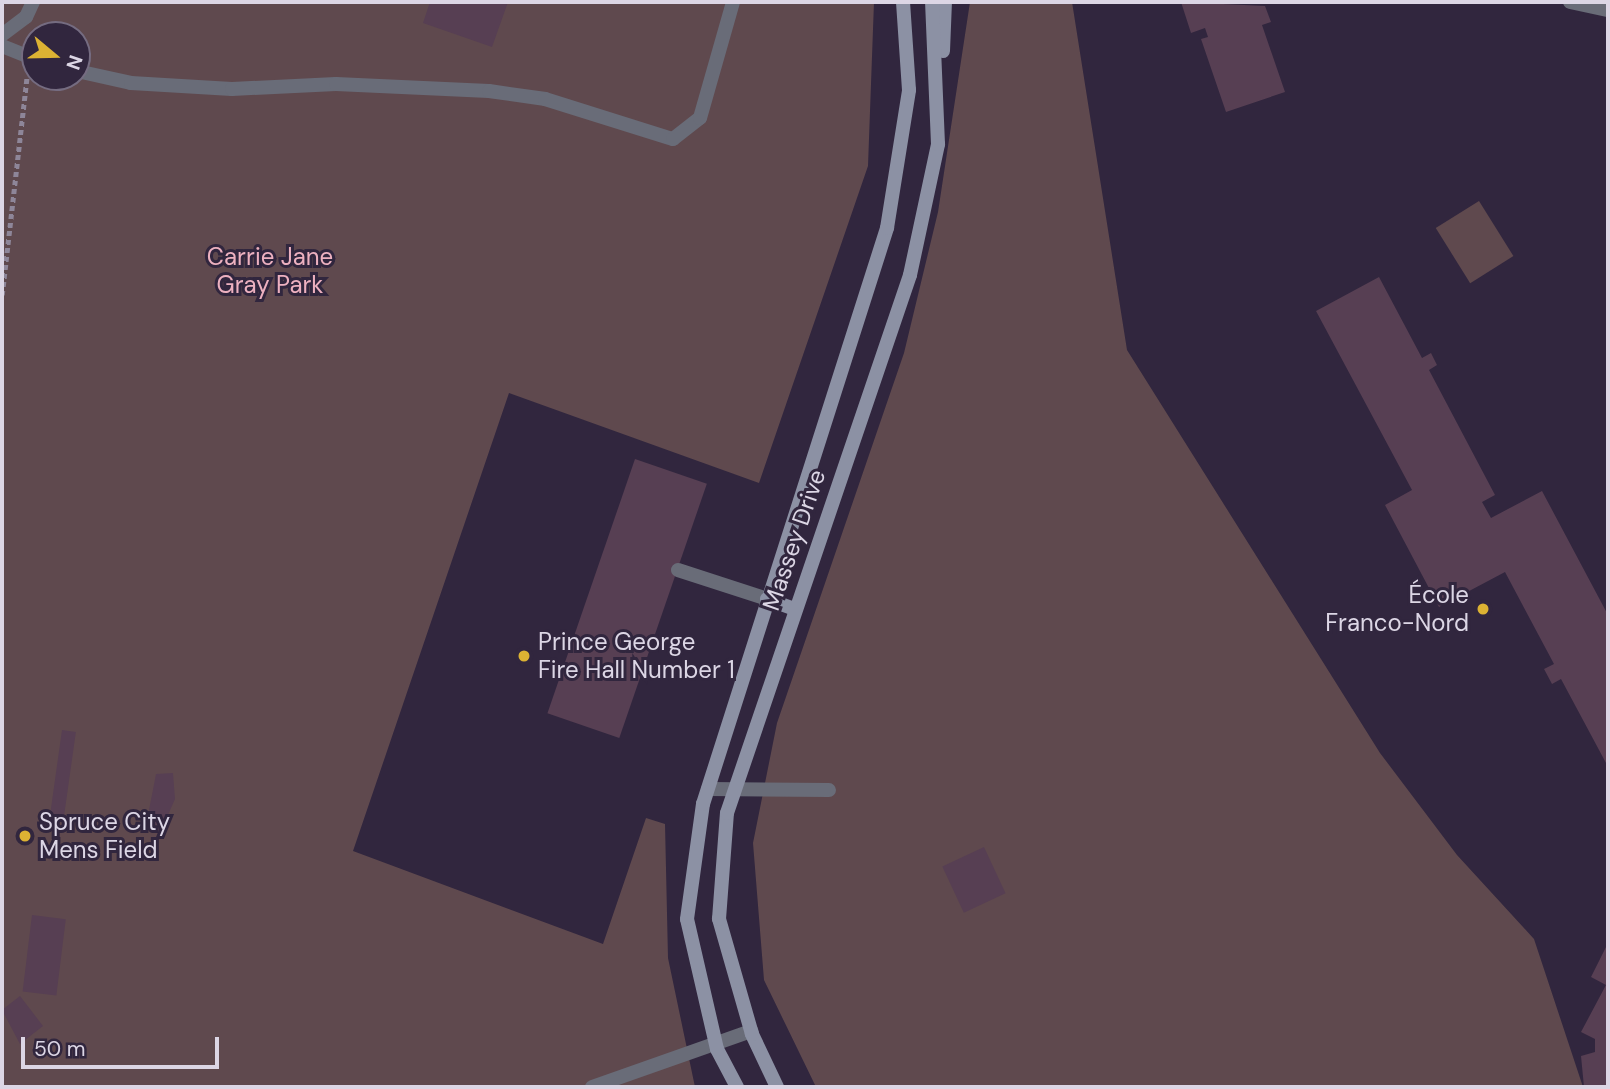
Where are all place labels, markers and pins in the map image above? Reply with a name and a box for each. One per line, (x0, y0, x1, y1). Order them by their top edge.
place label: École Franco-Nord (1325, 581, 1469, 637)
marker: École Franco-Nord (1475, 601, 1491, 617)
place label: Prince George Fire Hall Number 1 (538, 628, 735, 684)
marker: Prince George Fire Hall Number 1 (516, 648, 532, 664)
place label: Spruce City Mens Field (39, 808, 170, 864)
marker: Spruce City Mens Field (17, 828, 33, 844)

